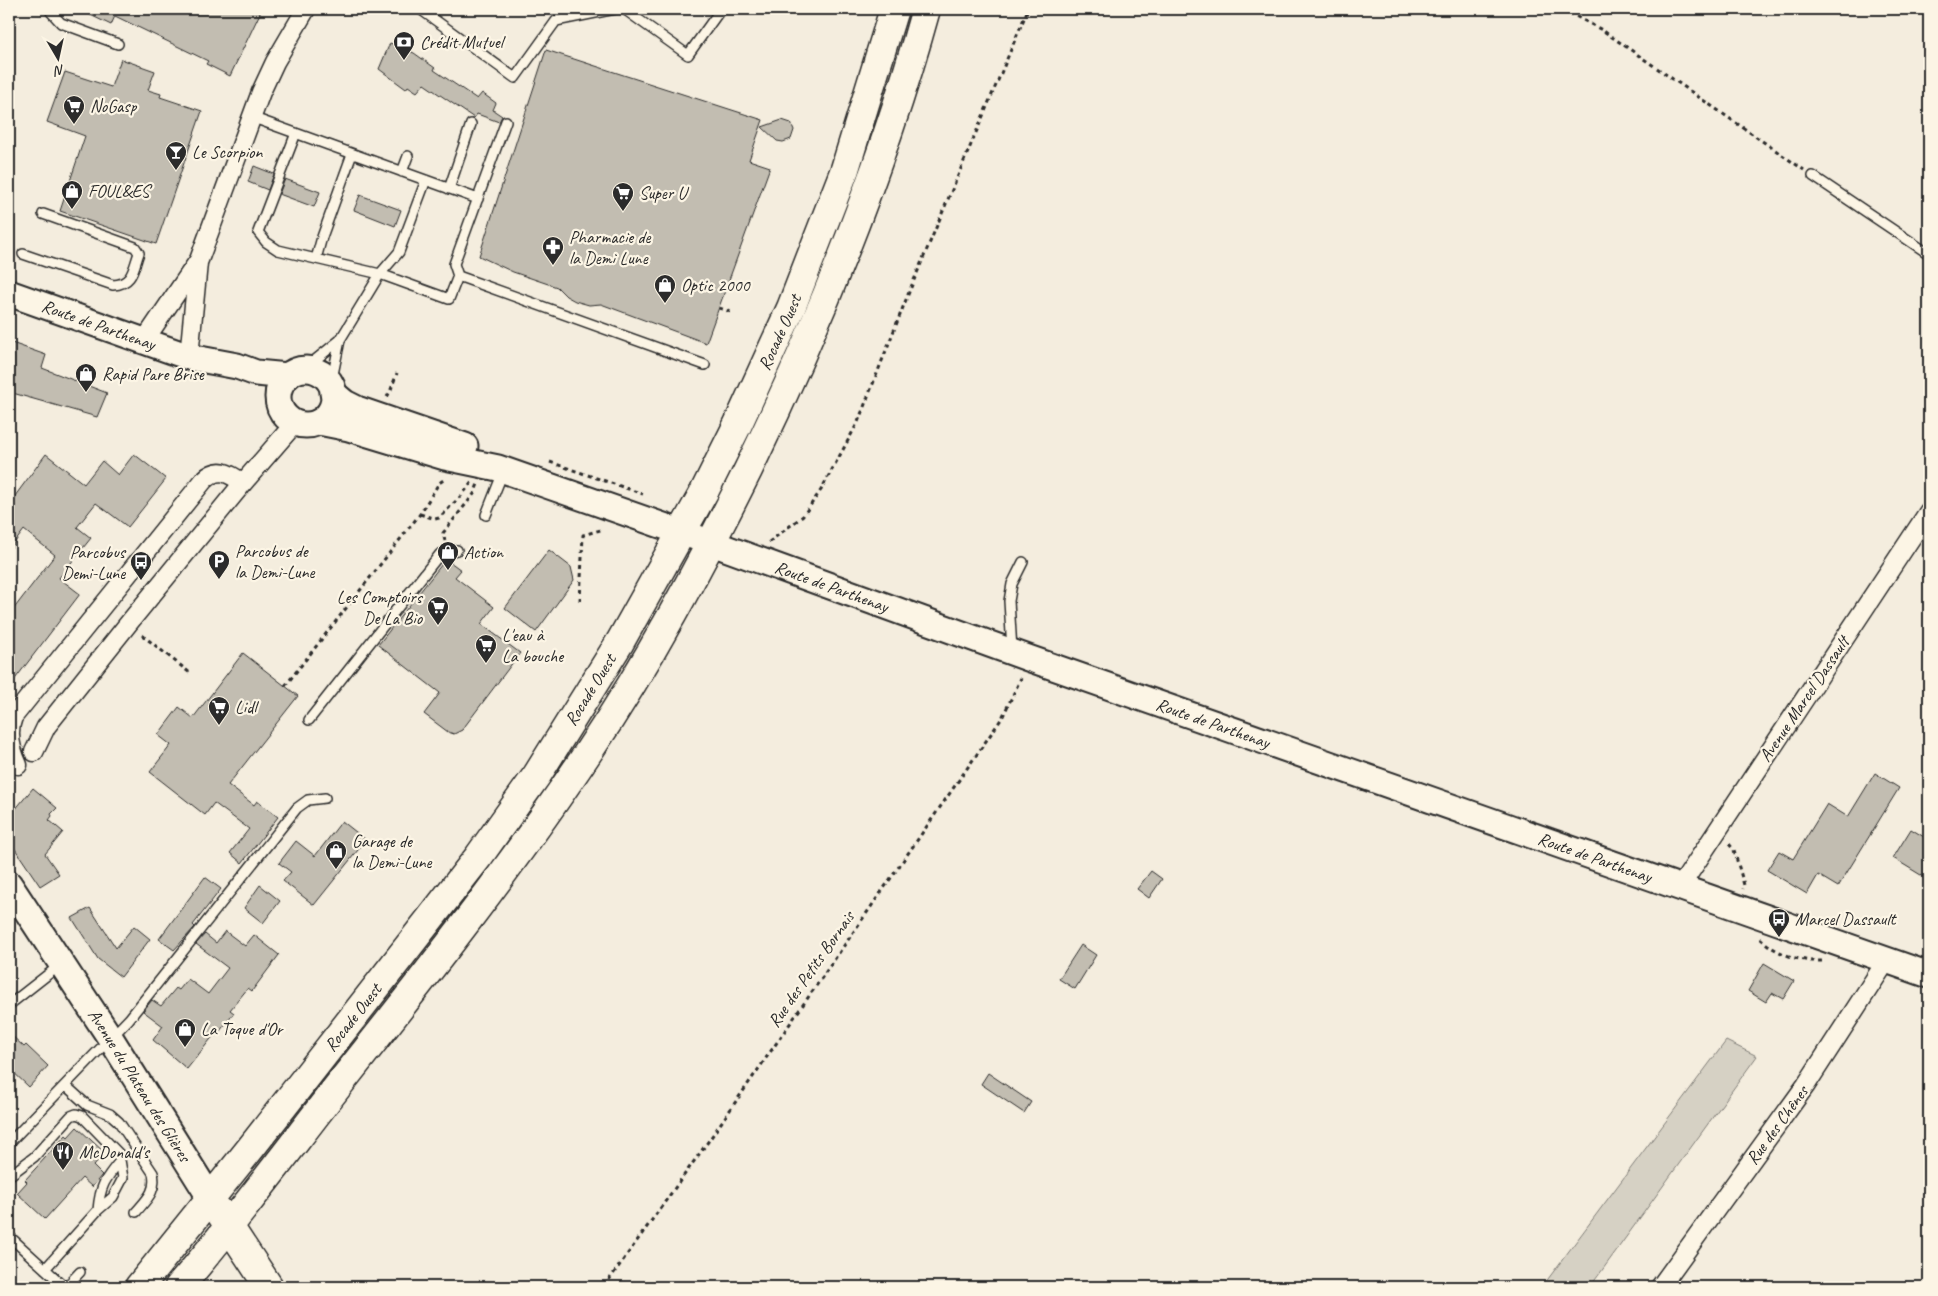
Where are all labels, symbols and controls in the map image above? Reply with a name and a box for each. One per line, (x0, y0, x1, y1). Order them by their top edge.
bank icon: Crédit Mutuel (392, 30, 416, 61)
place label: Crédit Mutuel (420, 31, 506, 53)
north arrow (32, 32, 82, 82)
text: N (52, 61, 66, 80)
supermarket icon: NoGasp (62, 94, 86, 125)
place label: NoGasp (90, 95, 137, 117)
bar icon: Le Scorpion (164, 140, 188, 171)
place label: Le Scorpion (192, 141, 263, 163)
shop icon: FOUL&ES (60, 179, 84, 210)
place label: FOUL&ES (88, 180, 153, 202)
supermarket icon: Super U (611, 181, 635, 212)
place label: Super U (639, 182, 690, 204)
place label: Pharmacie de la Demi Lune (569, 226, 652, 269)
pharmacy icon: Pharmacie de la Demi Lune (541, 235, 565, 266)
shop icon: Optic 2000 (653, 273, 677, 304)
place label: Optic 2000 (681, 274, 752, 296)
street label: Rocade Ouest (753, 290, 807, 374)
street label: Route de Parthenay (39, 295, 160, 356)
shop icon: Rapid Pare Brise (74, 362, 98, 393)
place label: Rapid Pare Brise (102, 363, 205, 385)
place label: Parcobus de la Demi-Lune (235, 540, 315, 583)
shop icon: Action (436, 540, 460, 571)
place label: Parcobus Demi-Lune (62, 541, 127, 584)
place label: Action (464, 541, 504, 563)
parking icon: Parcobus de la Demi-Lune (207, 549, 231, 580)
bus stop icon: Parcobus Demi-Lune (129, 550, 153, 581)
street label: Route de Parthenay (772, 556, 893, 618)
place label: Les Comptoirs De La Bio (337, 586, 424, 629)
supermarket icon: Les Comptoirs De La Bio (426, 595, 450, 626)
place label: L'eau à La bouche (502, 624, 564, 667)
street label: Avenue Marcel Dassault (1754, 630, 1856, 766)
supermarket icon: L'eau à La bouche (474, 633, 498, 664)
street label: Rocade Ouest (560, 648, 622, 730)
street label: Route de Parthenay (1153, 693, 1274, 754)
supermarket icon: Lidl (207, 695, 231, 726)
place label: Lidl (235, 696, 259, 718)
street label: Route de Parthenay (1535, 827, 1656, 888)
place label: Garage de la Demi-Lune (352, 830, 432, 873)
shop icon: Garage de la Demi-Lune (324, 839, 348, 870)
street label: Rue des Petits Bornais (763, 905, 860, 1031)
bus stop icon: Marcel Dassault (1767, 907, 1791, 938)
place label: Marcel Dassault (1795, 908, 1897, 930)
street label: Rocade Ouest (319, 977, 387, 1056)
street label: Avenue du Plateau des Glières (83, 1005, 197, 1167)
shop icon: La Toque d'Or (173, 1017, 197, 1048)
place label: La Toque d'Or (201, 1018, 285, 1040)
street label: Rue des Chênes (1741, 1080, 1814, 1169)
restaurant icon: McDonald's (51, 1140, 75, 1171)
place label: McDonald's (79, 1141, 151, 1163)

